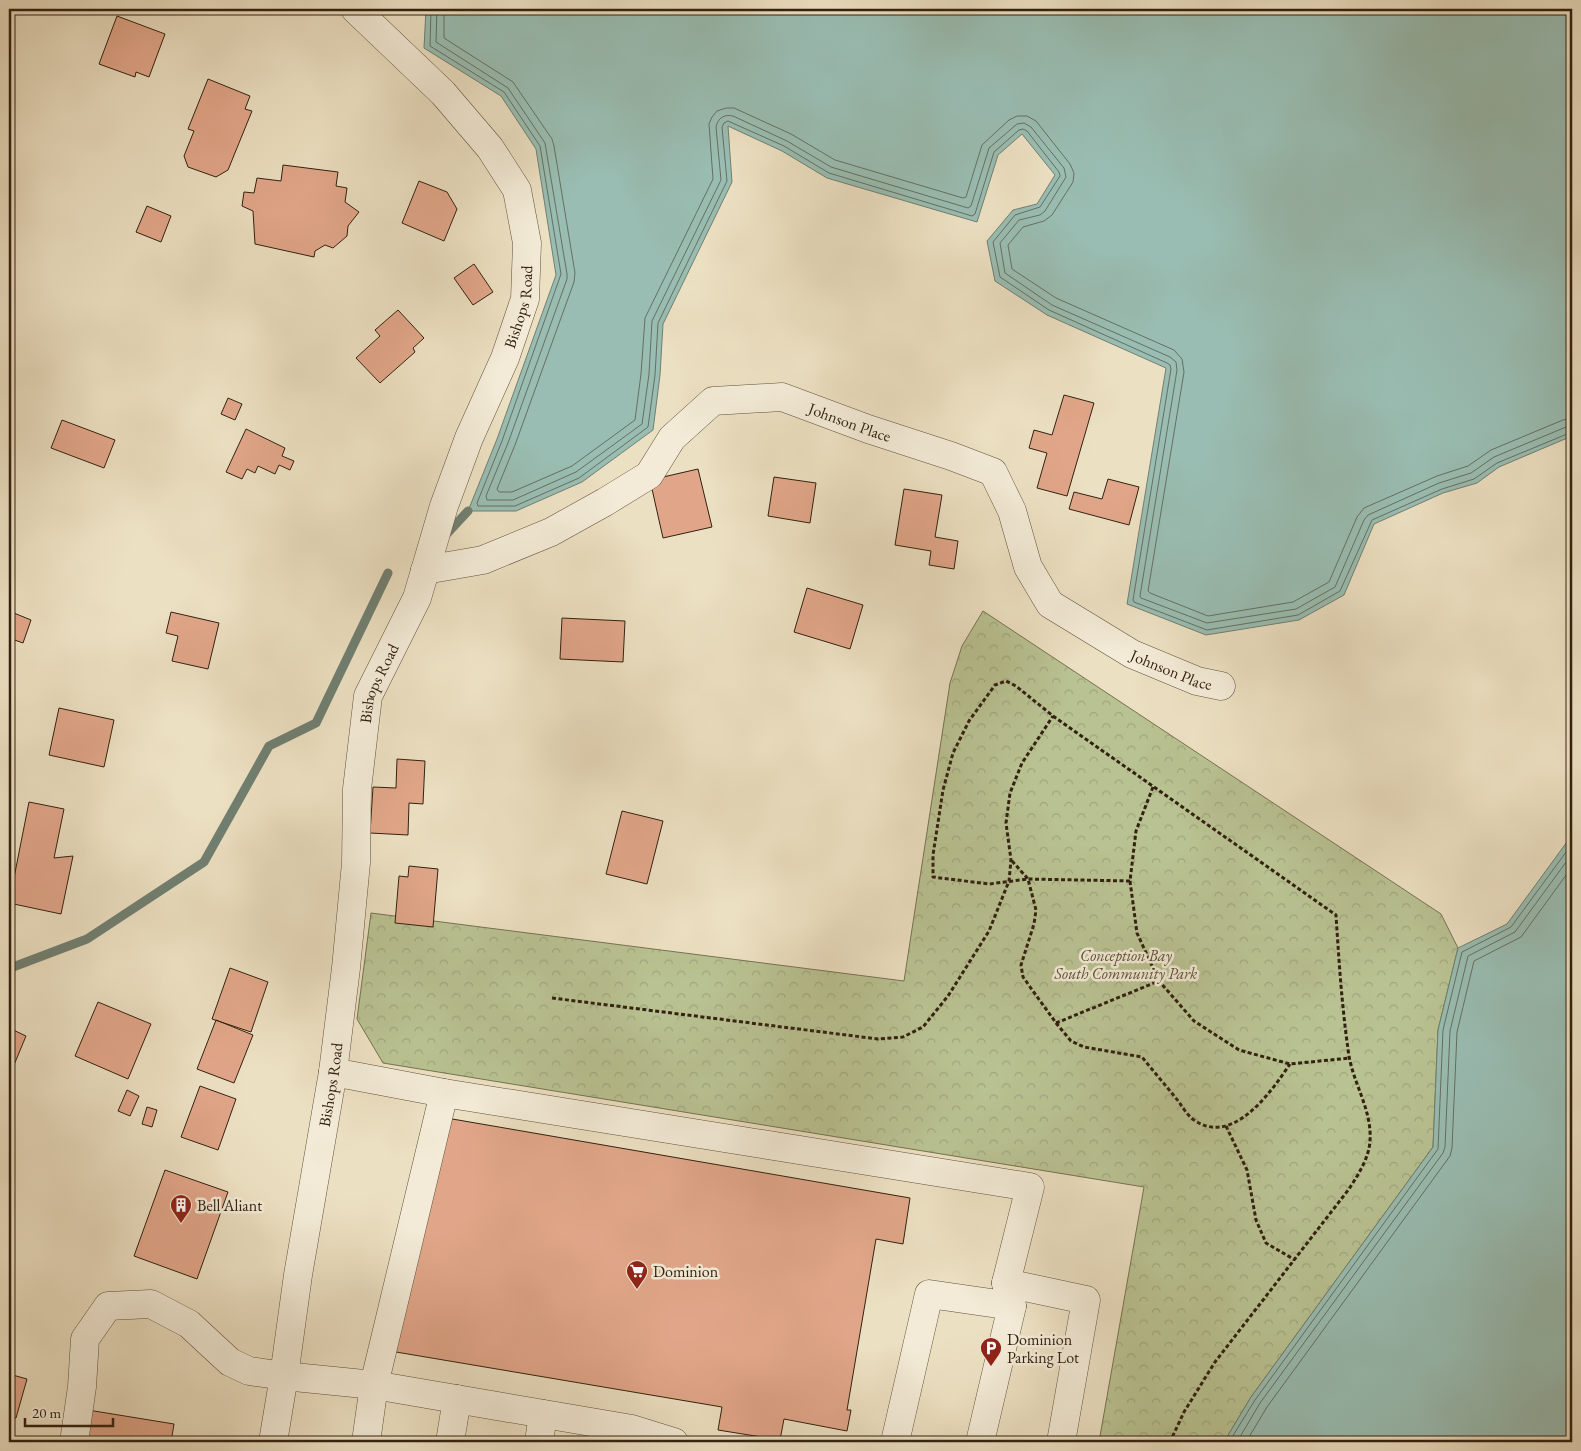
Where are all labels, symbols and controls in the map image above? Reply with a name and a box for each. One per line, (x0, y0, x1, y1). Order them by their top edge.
street label: Bishops Road (499, 264, 537, 351)
street label: Johnson Place (804, 397, 894, 446)
street label: Bishops Road (354, 639, 404, 724)
street label: Johnson Place (1126, 643, 1214, 694)
park label: Conception Bay South Community Park (1054, 945, 1198, 984)
street label: Bishops Road (313, 1040, 347, 1128)
building icon: Bell Aliant (169, 1193, 193, 1224)
place label: Bell Aliant (197, 1195, 262, 1216)
supermarket icon: Dominion (625, 1259, 649, 1290)
place label: Dominion (653, 1261, 719, 1282)
place label: Dominion Parking Lot (1007, 1329, 1079, 1368)
parking icon: Dominion Parking Lot (979, 1336, 1003, 1367)
scale bar (25, 1396, 112, 1428)
text: 20 m (32, 1403, 61, 1422)

